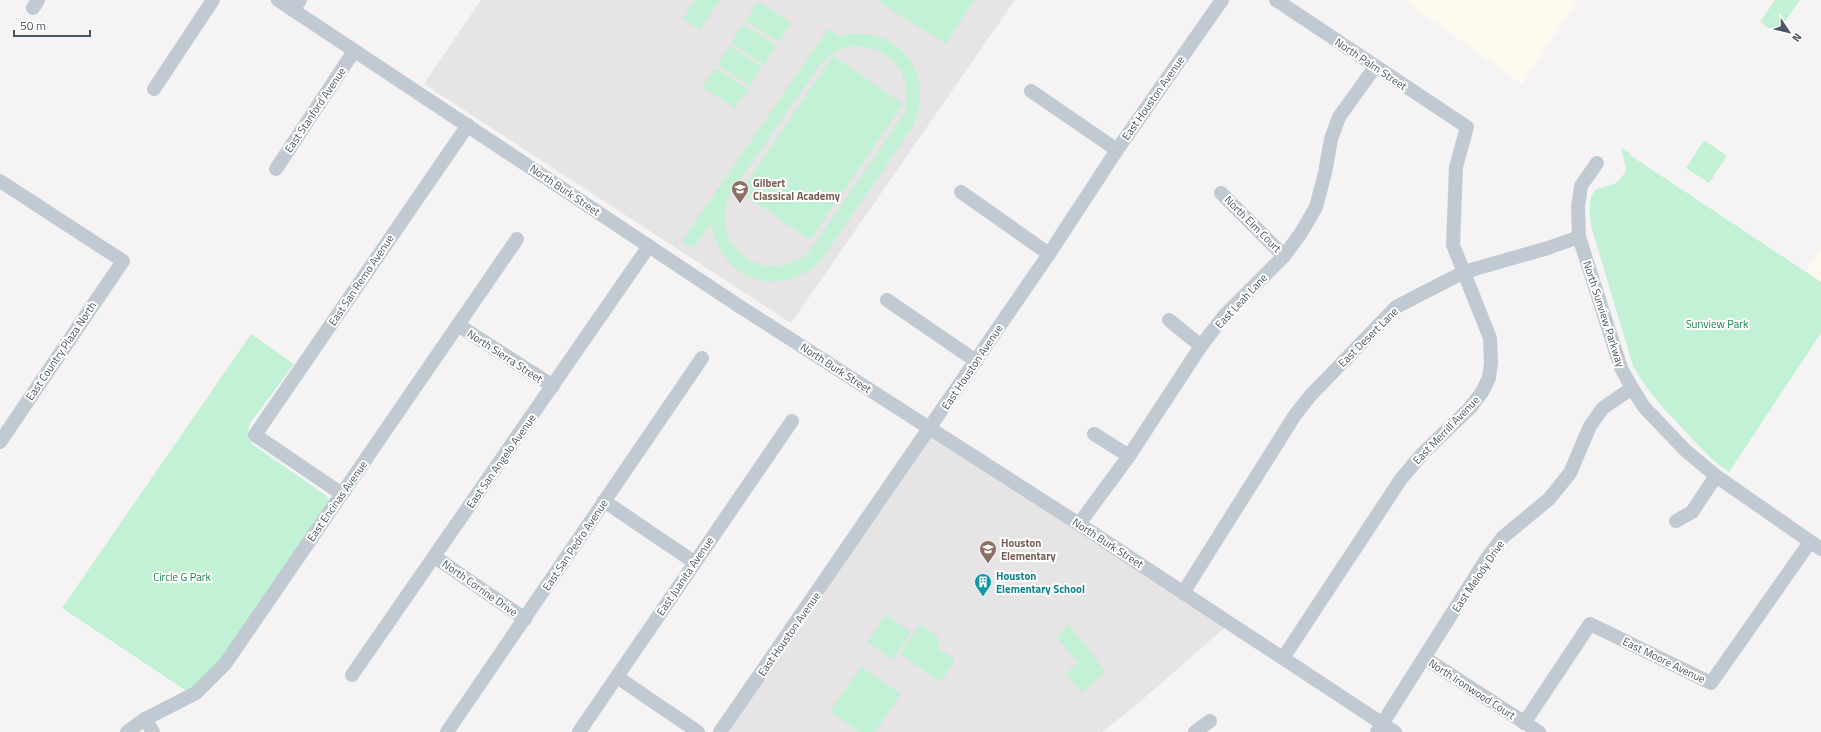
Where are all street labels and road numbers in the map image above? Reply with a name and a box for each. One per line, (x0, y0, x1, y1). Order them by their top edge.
street label: North Palm Street (1332, 34, 1410, 94)
street label: East Houston Avenue (1118, 52, 1188, 143)
street label: East Stanford Avenue (280, 64, 350, 156)
street label: North Burk Street (527, 161, 603, 220)
street label: North Elm Court (1221, 192, 1285, 256)
street label: East San Remo Avenue (324, 231, 398, 329)
street label: North Sunview Parkway (1579, 259, 1629, 370)
street label: East Leah Lane (1211, 270, 1271, 332)
street label: East Country Plaza North (22, 298, 100, 404)
street label: East Desert Lane (1335, 303, 1402, 370)
street label: East Houston Avenue (938, 321, 1007, 413)
street label: North Sierra Street (464, 326, 546, 386)
street label: North Burk Street (797, 339, 875, 397)
street label: East Merrill Avenue (1409, 392, 1483, 468)
street label: East San Angelo Avenue (462, 410, 540, 511)
street label: East Encinas Avenue (303, 457, 371, 545)
street label: East San Pedro Avenue (538, 496, 612, 594)
street label: North Burk Street (1069, 514, 1147, 572)
street label: East Juanita Avenue (653, 533, 718, 619)
street label: East Melody Drive (1448, 536, 1508, 615)
street label: North Corrine Drive (439, 556, 521, 620)
street label: East Houston Avenue (754, 588, 824, 679)
street label: East Moore Avenue (1620, 633, 1708, 687)
street label: North Ironwood Court (1425, 655, 1519, 723)

